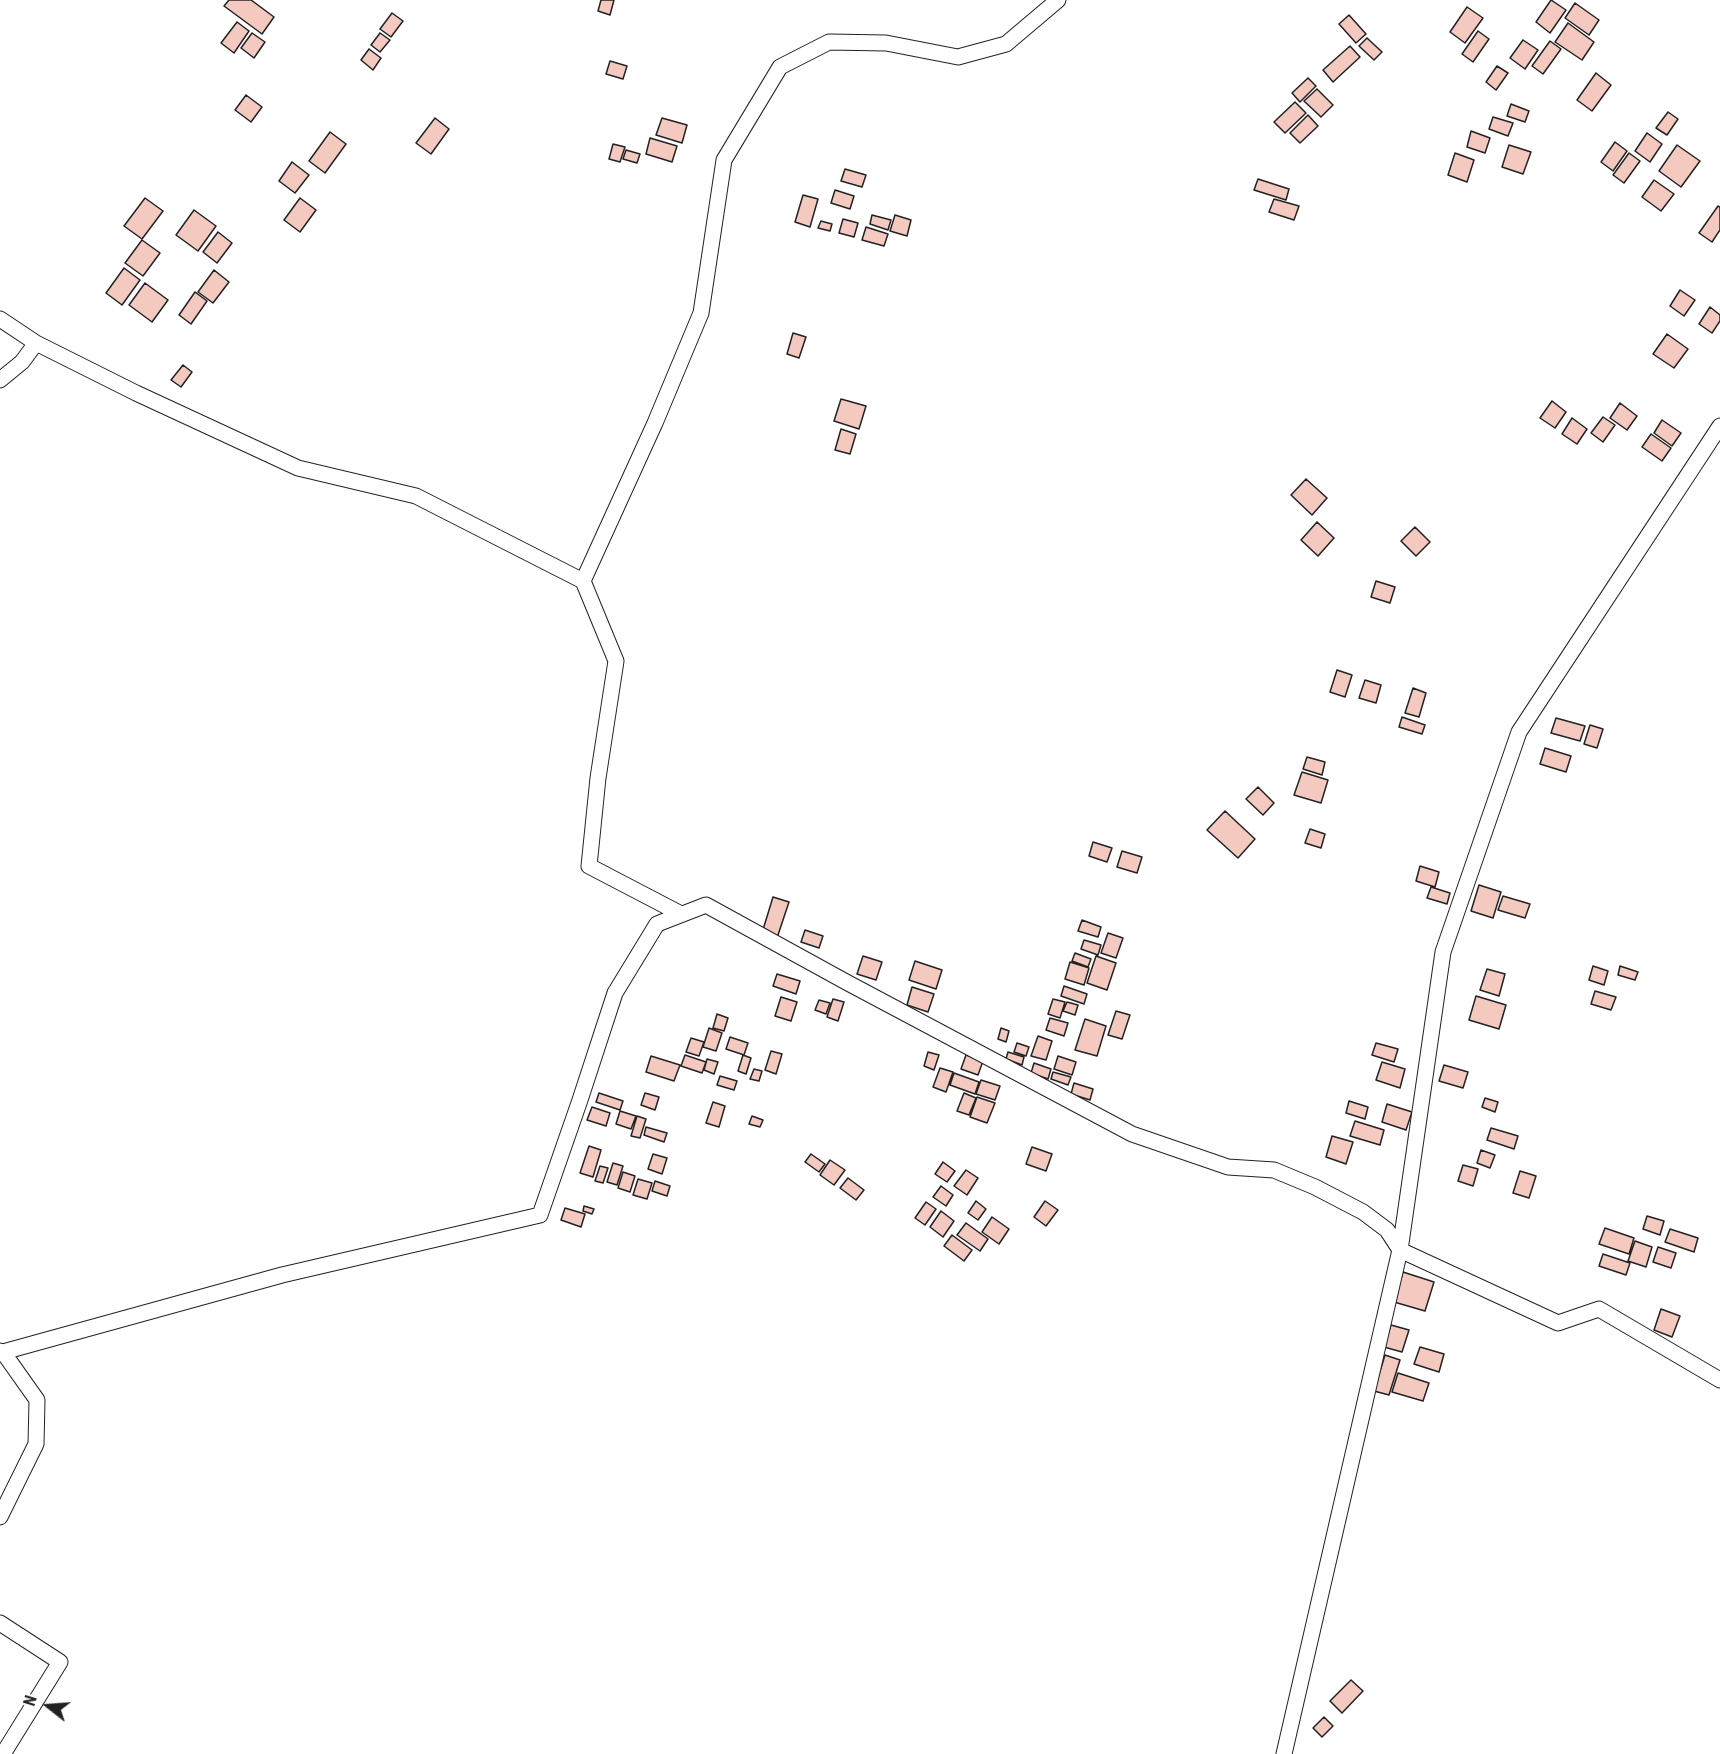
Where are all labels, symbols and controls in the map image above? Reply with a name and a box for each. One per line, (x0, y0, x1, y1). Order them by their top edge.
north arrow (18, 1676, 78, 1736)
text: N (20, 1693, 41, 1708)

